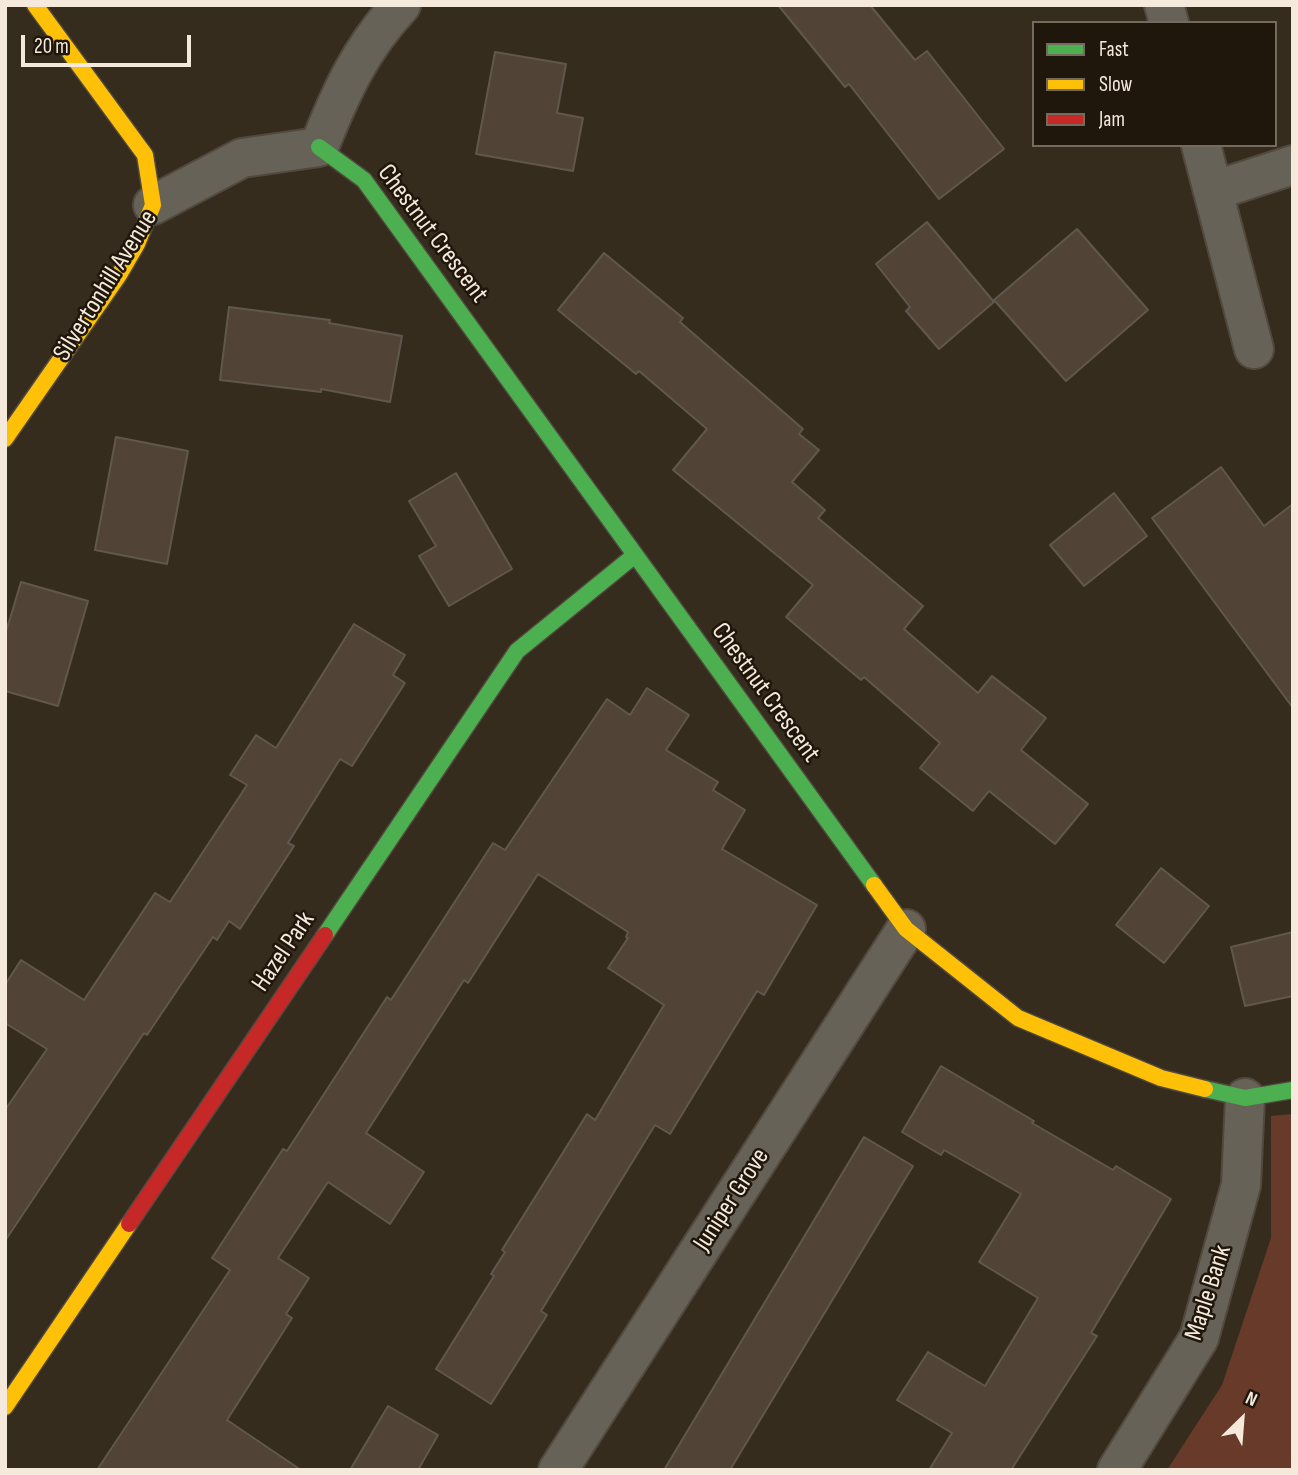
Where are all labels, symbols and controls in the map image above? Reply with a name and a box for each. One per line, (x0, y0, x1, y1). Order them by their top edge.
scale bar (24, 21, 194, 65)
legend (1032, 21, 1277, 147)
text: 20 m (34, 34, 69, 59)
text: Fast (1099, 37, 1129, 62)
text: Slow (1099, 72, 1132, 97)
text: Jam (1099, 107, 1125, 132)
street label: Chestnut Crescent (370, 159, 494, 309)
street label: Silvertonhill Avenue (47, 205, 165, 367)
street label: Chestnut Crescent (704, 617, 826, 769)
street label: Hazel Park (246, 906, 322, 998)
street label: Juniper Grove (687, 1143, 777, 1257)
street label: Maple Bank (1179, 1241, 1239, 1345)
north arrow (1207, 1384, 1277, 1454)
text: N (1242, 1387, 1261, 1412)

